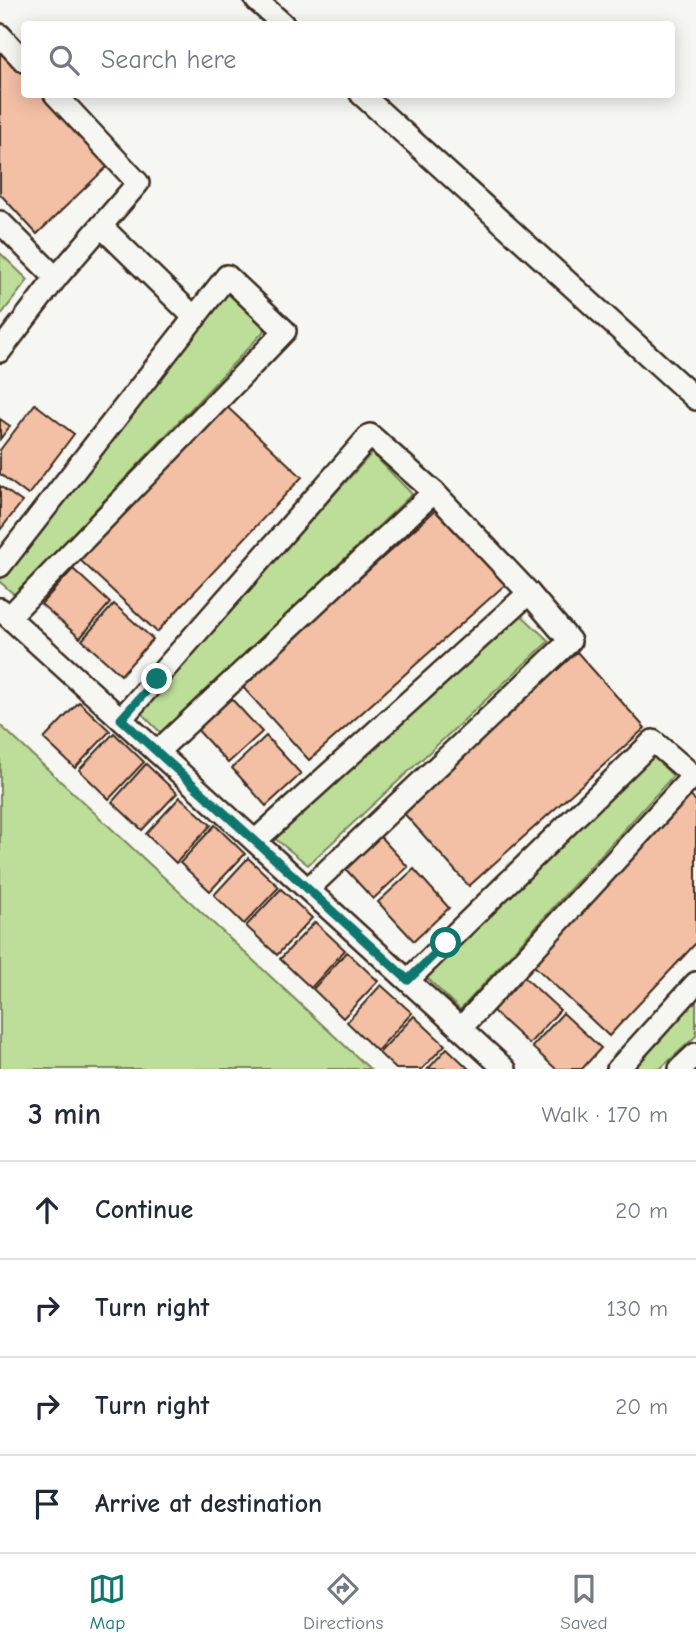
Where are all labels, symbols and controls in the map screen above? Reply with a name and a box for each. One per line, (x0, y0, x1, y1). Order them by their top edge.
search box (21, 21, 675, 98)
icon: search (45, 41, 83, 79)
text: Search here (101, 45, 236, 75)
route end (141, 663, 172, 694)
route start (430, 927, 461, 958)
text: 3 min (28, 1097, 101, 1132)
text: Walk · 170 m (541, 1101, 668, 1128)
icon: ahead (28, 1191, 66, 1229)
text: Continue (95, 1195, 193, 1225)
text: 20 m (615, 1197, 668, 1224)
icon: right (28, 1289, 66, 1327)
text: Turn right (95, 1293, 209, 1323)
text: 130 m (607, 1295, 668, 1322)
icon: right (28, 1387, 66, 1425)
text: Turn right (95, 1391, 209, 1421)
text: 20 m (615, 1393, 668, 1420)
icon: arrive (28, 1485, 66, 1523)
text: Arrive at destination (95, 1489, 322, 1519)
tab: Map (88, 1570, 126, 1634)
tab: Directions (303, 1570, 383, 1634)
tab: Saved (560, 1570, 608, 1634)

